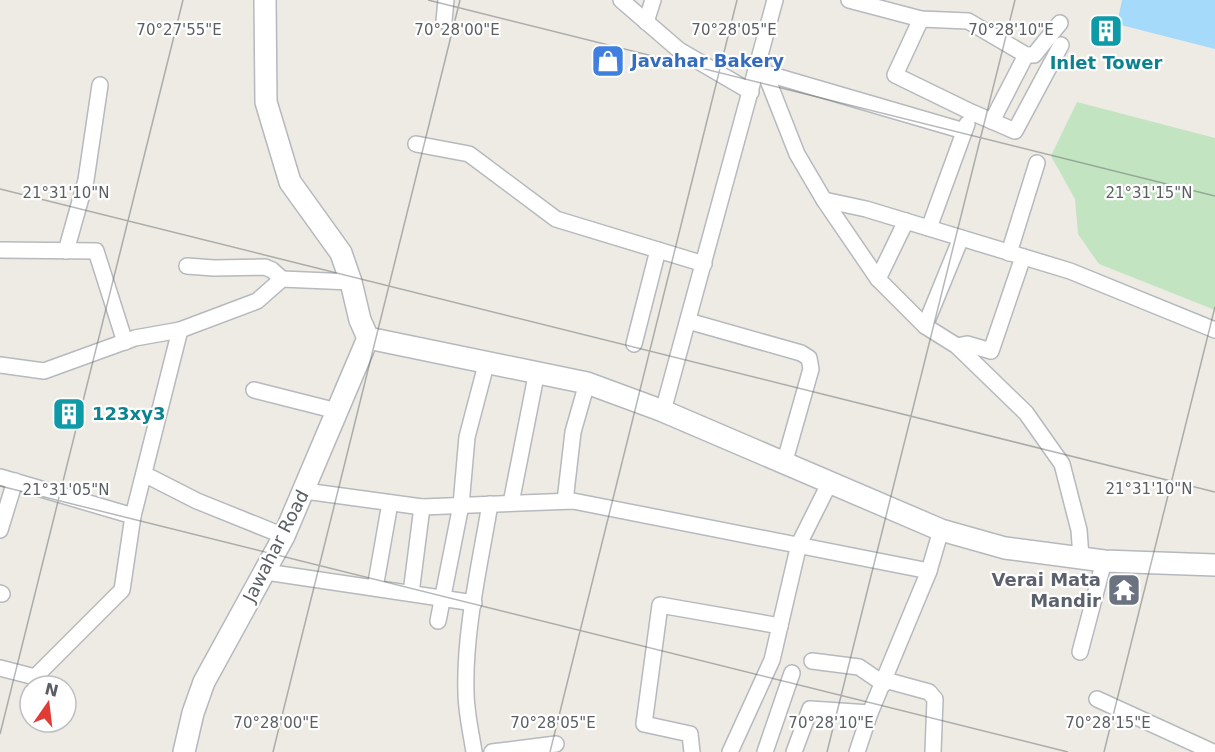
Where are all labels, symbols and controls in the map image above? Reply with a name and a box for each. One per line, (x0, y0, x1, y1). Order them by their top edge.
building icon: Inlet Tower (1088, 13, 1124, 49)
text: 70°27'55"E (136, 21, 222, 39)
text: 70°28'00"E (414, 21, 500, 39)
text: 70°28'05"E (691, 21, 777, 39)
text: 70°28'10"E (968, 21, 1054, 39)
shop icon: Javahar Bakery (590, 43, 626, 79)
place label: Javahar Bakery (629, 50, 784, 71)
place label: Inlet Tower (1050, 52, 1162, 73)
text: 21°31'10"N (22, 184, 110, 202)
text: 21°31'15"N (1105, 184, 1193, 202)
building icon: 123xy3 (51, 396, 87, 432)
place label: 123xy3 (92, 403, 165, 424)
text: 21°31'10"N (1105, 480, 1193, 498)
text: 21°31'05"N (22, 481, 110, 499)
street label: Jawahar Road (238, 486, 313, 606)
place label: Verai Mata Mandir (992, 569, 1101, 611)
temple icon: Verai Mata Mandir (1106, 572, 1142, 608)
north arrow (18, 674, 78, 734)
text: N (43, 679, 60, 701)
text: 70°28'00"E (233, 714, 319, 732)
text: 70°28'05"E (510, 714, 596, 732)
text: 70°28'10"E (788, 714, 874, 732)
text: 70°28'15"E (1065, 714, 1151, 732)

